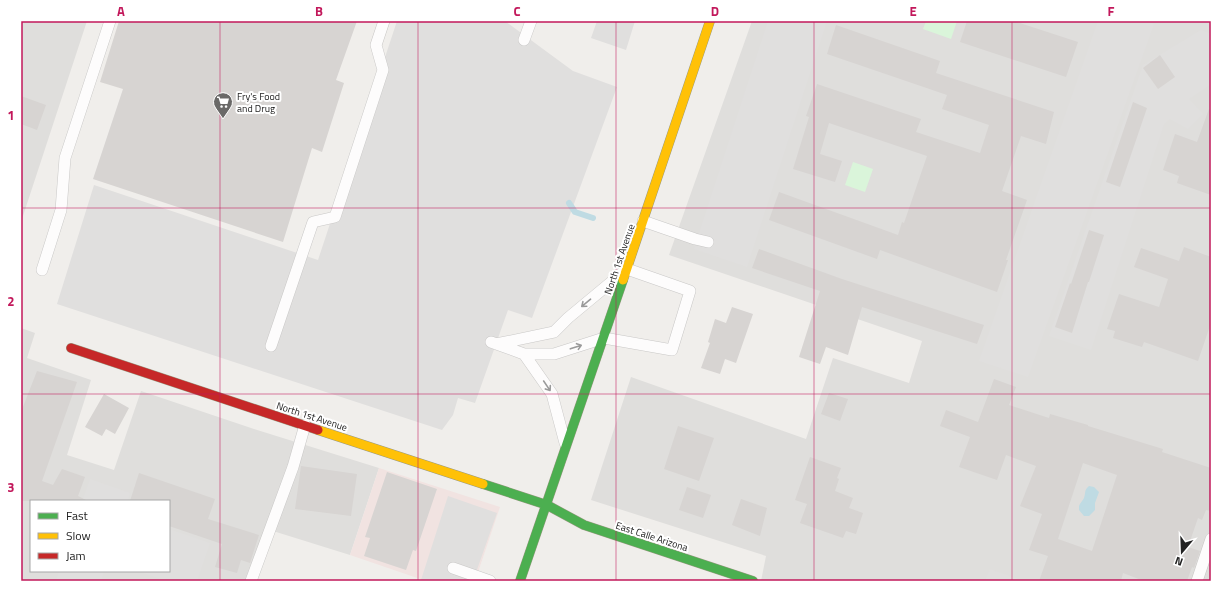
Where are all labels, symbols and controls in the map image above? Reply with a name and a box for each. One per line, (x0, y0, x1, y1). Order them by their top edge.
text: A (117, 1, 125, 21)
text: B (315, 1, 323, 21)
text: C (513, 1, 521, 21)
text: D (711, 1, 719, 21)
text: E (909, 1, 917, 21)
text: F (1108, 1, 1115, 21)
place label: Fry's Food and Drug (237, 89, 280, 116)
supermarket icon: Fry's Food and Drug (212, 91, 234, 119)
text: 1 (7, 105, 15, 125)
street label: North 1st Avenue (600, 222, 639, 296)
text: 2 (7, 291, 15, 311)
one-way arrow (581, 299, 592, 308)
one-way arrow (569, 343, 582, 350)
one-way arrow (543, 380, 551, 391)
street label: North 1st Avenue (274, 398, 349, 435)
text: 3 (7, 477, 15, 497)
legend (30, 500, 170, 572)
text: Fast (66, 506, 89, 525)
street label: East Calle Arizona (614, 518, 690, 555)
text: Slow (66, 526, 91, 545)
north arrow (1162, 532, 1202, 572)
text: Jam (66, 546, 86, 565)
text: N (1173, 553, 1185, 570)

